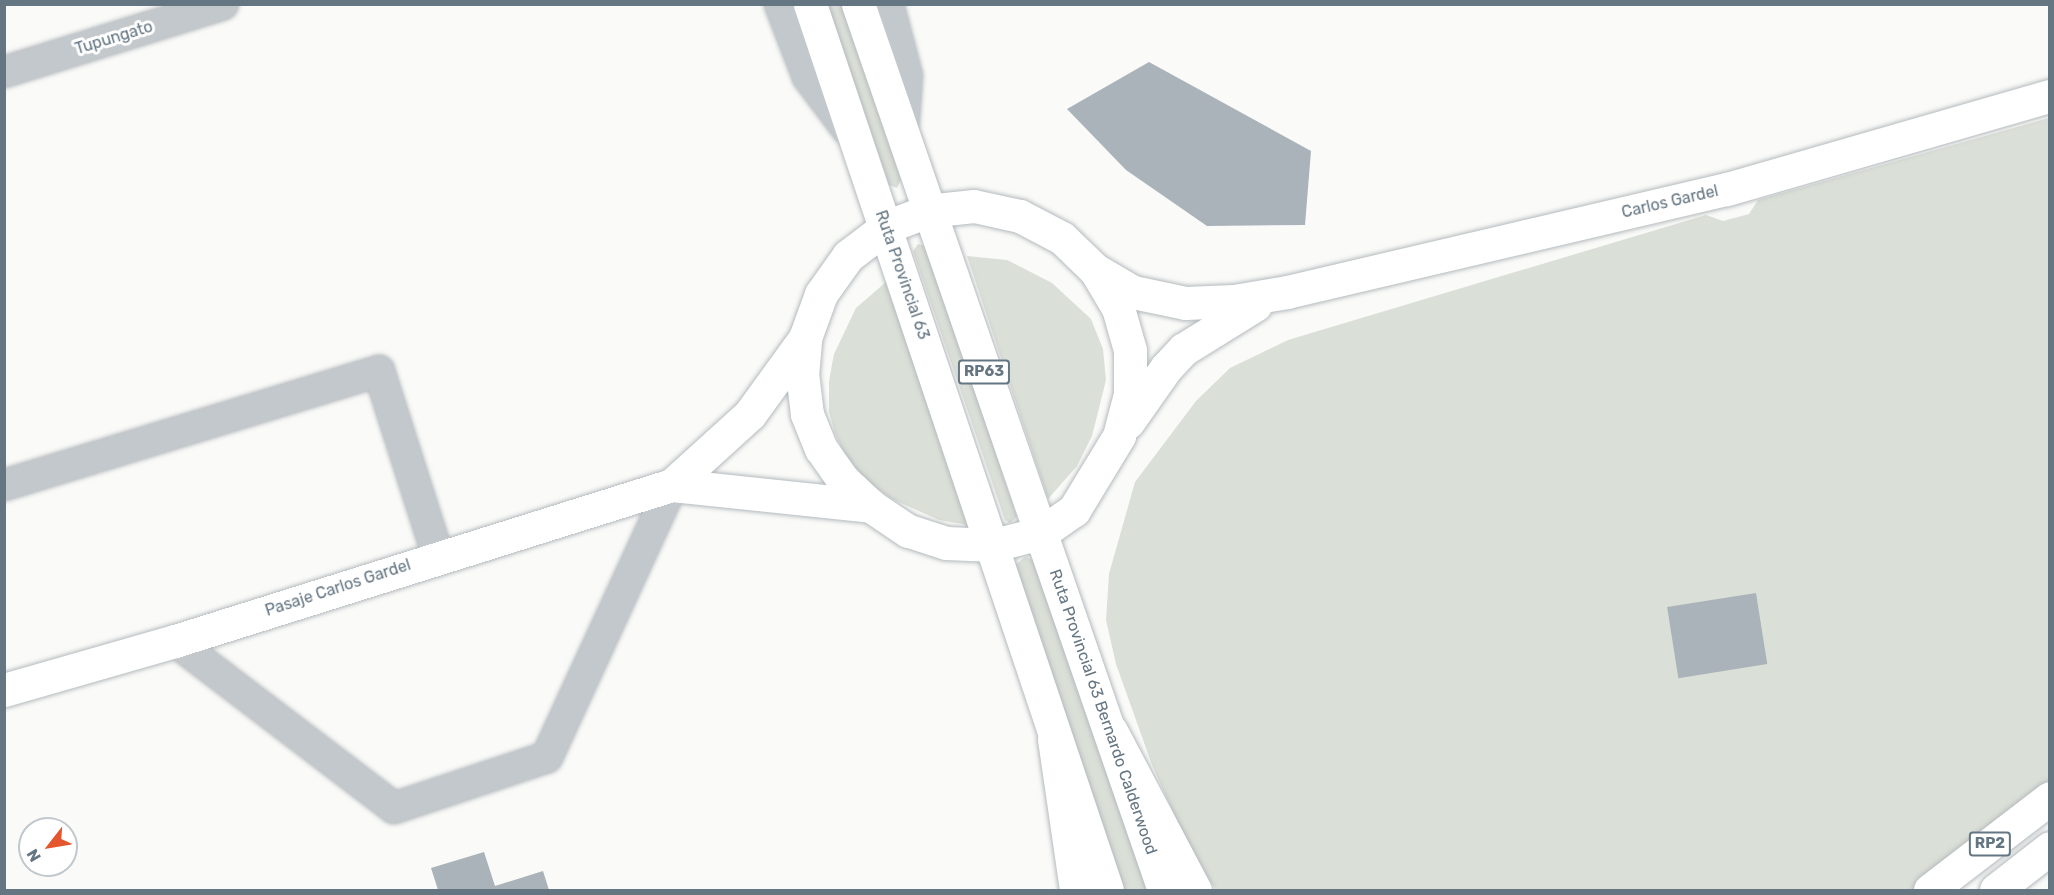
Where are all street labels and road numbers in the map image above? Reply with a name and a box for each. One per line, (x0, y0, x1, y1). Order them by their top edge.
street label: Tupungato (73, 17, 155, 59)
street label: Carlos Gardel (1620, 182, 1720, 222)
street label: Ruta Provincial 63 (871, 208, 933, 342)
road number: RP63 (957, 360, 1011, 384)
street label: Pasaje Carlos Gardel (263, 555, 413, 621)
street label: Ruta Provincial 63 Bernardo Calderwood (1045, 567, 1161, 857)
road number: RP2 (1968, 832, 2012, 856)

